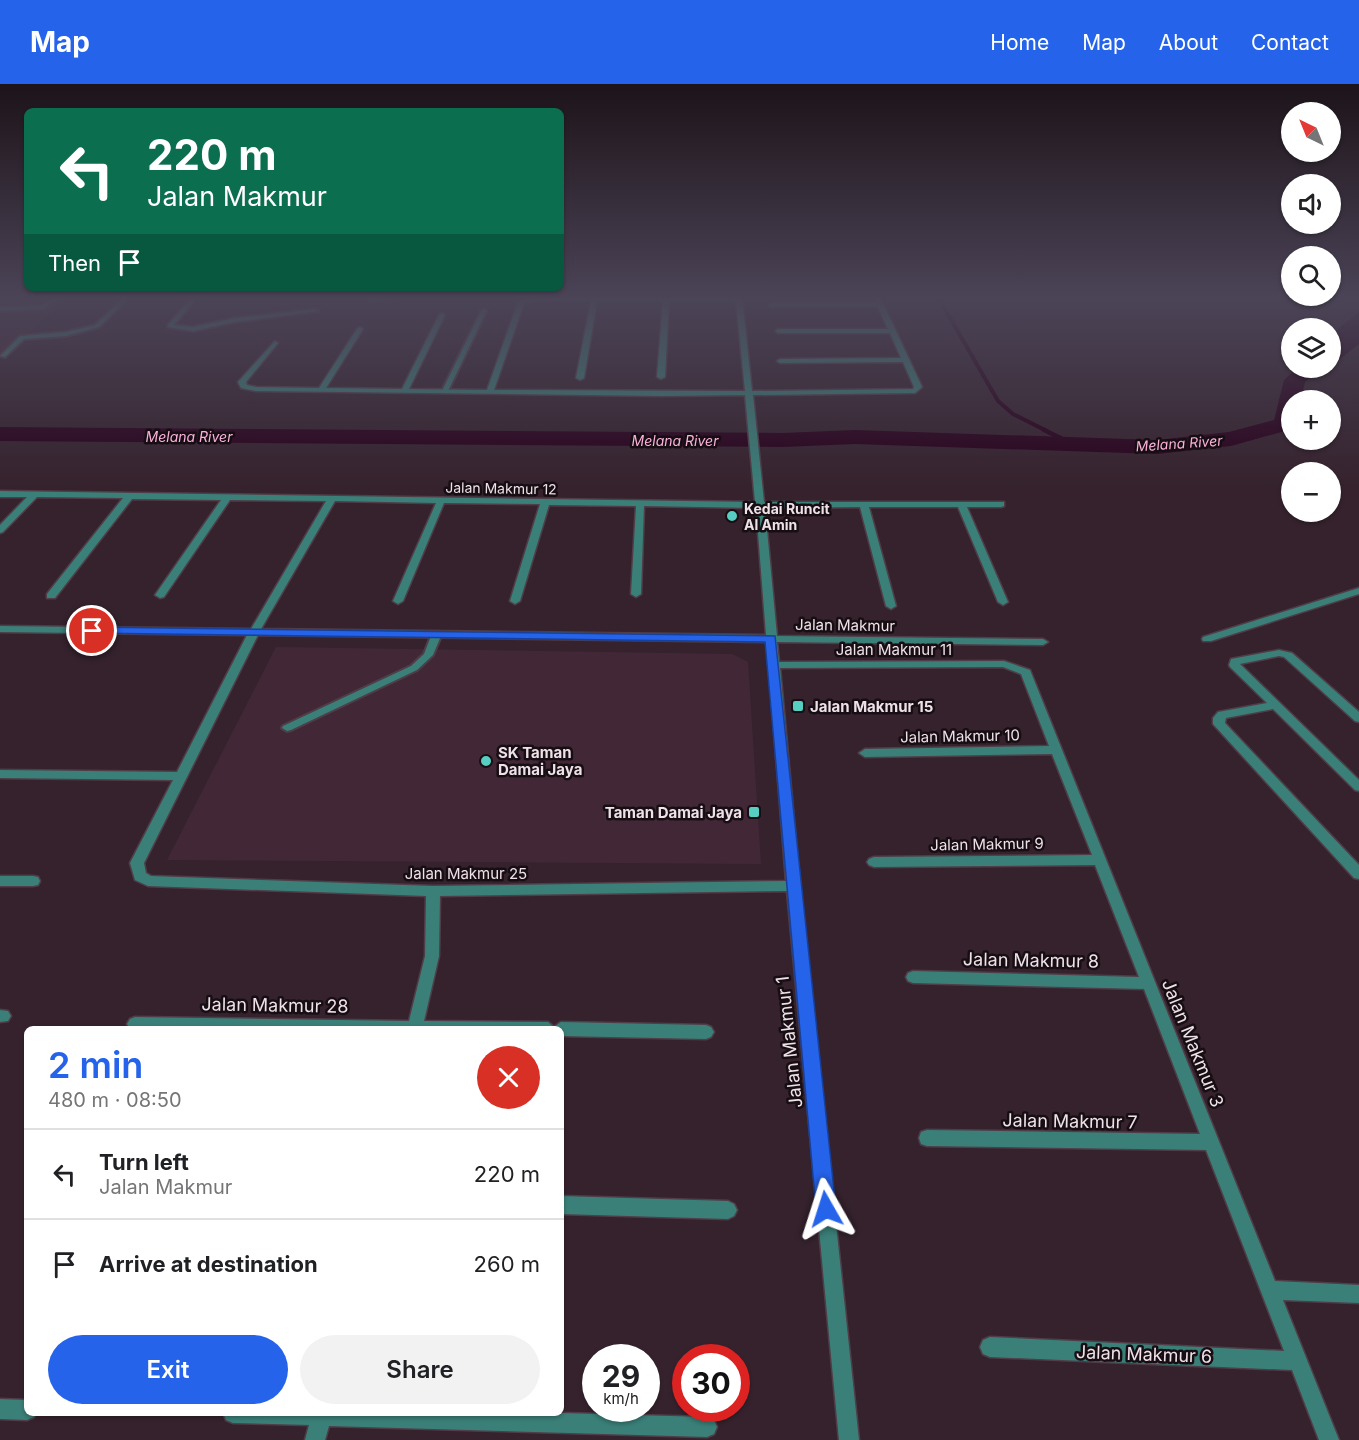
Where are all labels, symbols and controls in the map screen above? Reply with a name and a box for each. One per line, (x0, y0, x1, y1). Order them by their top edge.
text: Map (30, 25, 90, 59)
text: Home (990, 30, 1049, 55)
text: Map (1082, 30, 1126, 55)
text: About (1159, 30, 1218, 55)
text: Contact (1251, 30, 1329, 55)
north arrow (1281, 102, 1341, 162)
map controls (1281, 102, 1341, 522)
text: 220 m (147, 129, 277, 180)
icon: left (48, 132, 126, 210)
button: sound (1281, 174, 1341, 234)
text: Jalan Makmur (147, 180, 327, 213)
icon: arrive (113, 246, 146, 279)
button: search (1281, 246, 1341, 306)
text: Then (48, 250, 101, 276)
button: layers (1281, 318, 1341, 378)
button: + (1281, 390, 1341, 450)
water label: Melana River (146, 428, 233, 445)
water label: Melana River (1135, 431, 1224, 455)
water label: Melana River (632, 432, 719, 449)
button: − (1281, 462, 1341, 522)
street label: Jalan Makmur 12 (445, 479, 557, 497)
place label: Kedai Runcit Al Amin (744, 500, 830, 533)
marker: Kedai Runcit Al Amin (725, 509, 739, 523)
pin (66, 605, 117, 656)
icon: arrive (75, 614, 108, 647)
street label: Jalan Makmur (795, 615, 896, 635)
street label: Jalan Makmur 11 (836, 640, 952, 659)
place label: Jalan Makmur 15 (810, 697, 933, 716)
marker: Jalan Makmur 15 (791, 699, 805, 713)
street label: Jalan Makmur 10 (900, 725, 1020, 747)
place label: SK Taman Damai Jaya (498, 743, 582, 779)
marker: SK Taman Damai Jaya (479, 754, 493, 768)
place label: Taman Damai Jaya (605, 803, 742, 822)
marker: Taman Damai Jaya (747, 805, 761, 819)
street label: Jalan Makmur 9 (930, 834, 1044, 854)
street label: Jalan Makmur 25 (405, 864, 527, 883)
street label: Jalan Makmur 8 (963, 948, 1099, 972)
street label: Jalan Makmur 1 (772, 975, 806, 1109)
street label: Jalan Makmur 3 (1158, 976, 1228, 1110)
street label: Jalan Makmur 28 (201, 993, 349, 1017)
text: 2 min (48, 1043, 143, 1087)
button: close (477, 1046, 540, 1109)
text: 480 m · 08:50 (48, 1088, 182, 1112)
street label: Jalan Makmur 7 (1002, 1109, 1138, 1133)
text: Turn left (99, 1149, 189, 1175)
icon: left (48, 1158, 81, 1191)
text: 220 m (474, 1161, 540, 1187)
text: Jalan Makmur (99, 1175, 232, 1199)
position arrow (794, 1177, 858, 1241)
icon: arrive (48, 1248, 81, 1281)
text: Arrive at destination (99, 1251, 318, 1277)
text: 260 m (474, 1251, 540, 1277)
button: Exit (48, 1335, 288, 1404)
button: Share (300, 1335, 540, 1404)
street label: Jalan Makmur 6 (1076, 1341, 1212, 1367)
speed limit sign: 30 (672, 1344, 750, 1422)
text: 29 (602, 1358, 640, 1394)
text: km/h (603, 1389, 639, 1408)

